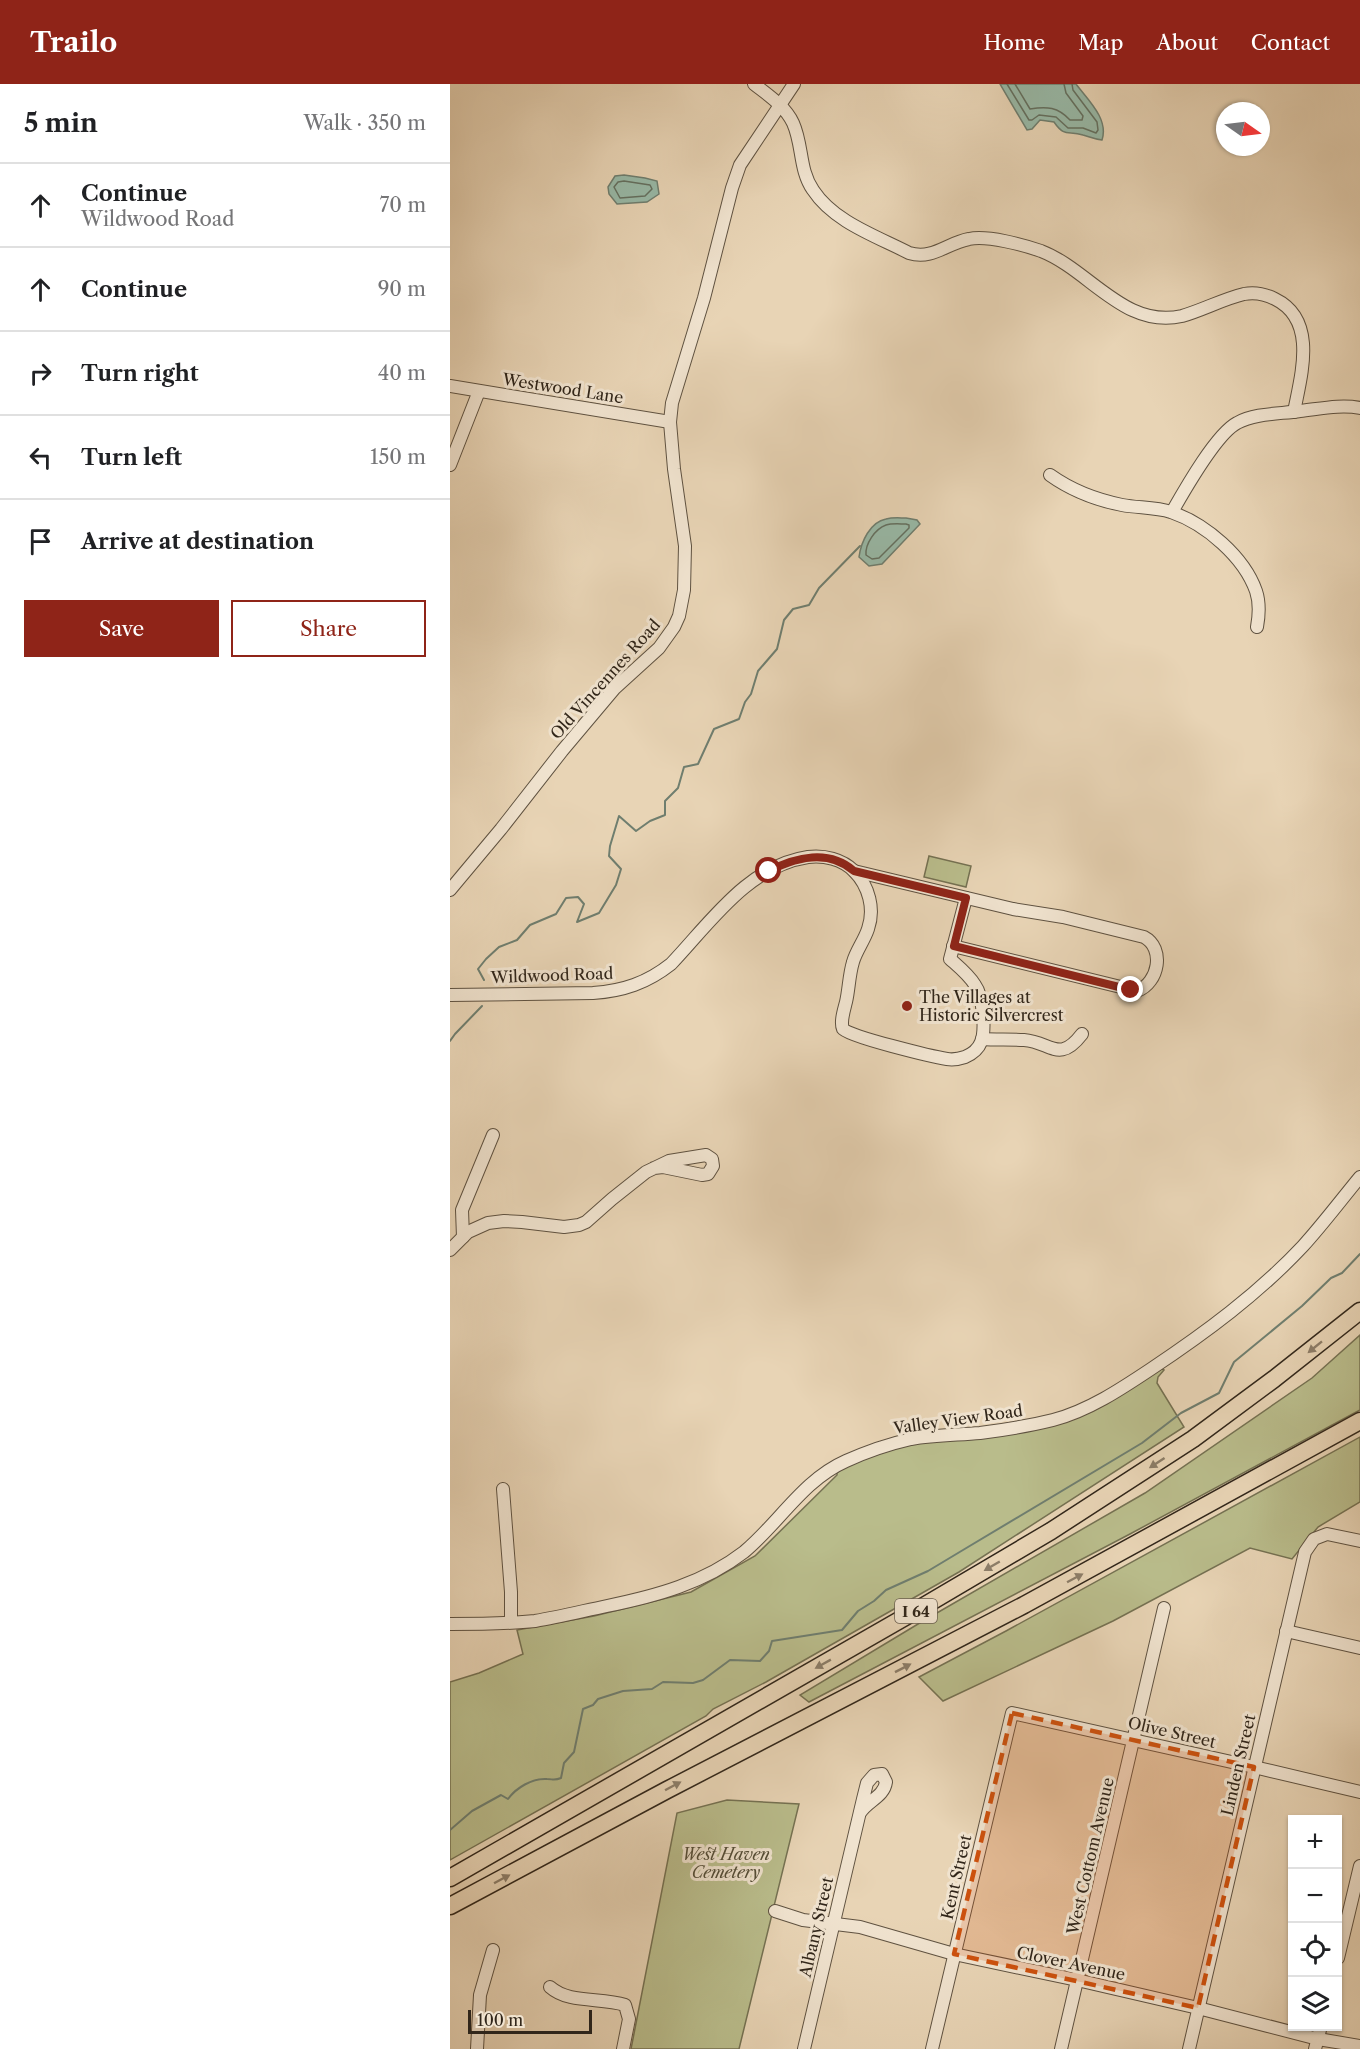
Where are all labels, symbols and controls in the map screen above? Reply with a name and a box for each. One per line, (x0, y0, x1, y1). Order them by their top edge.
text: Trailo (30, 25, 117, 59)
text: Home (984, 30, 1045, 55)
text: Map (1078, 30, 1123, 55)
text: About (1156, 30, 1218, 55)
text: Contact (1251, 30, 1330, 55)
north arrow (1216, 102, 1270, 156)
text: 5 min (24, 107, 98, 139)
text: Walk · 350 m (303, 111, 426, 135)
text: Continue (81, 180, 187, 207)
icon: ahead (24, 189, 57, 222)
text: 70 m (380, 193, 426, 217)
text: Wildwood Road (81, 207, 234, 231)
icon: ahead (24, 273, 57, 306)
text: Continue (81, 276, 187, 303)
text: 90 m (378, 277, 426, 301)
icon: right (24, 357, 57, 390)
text: Turn right (81, 360, 199, 387)
text: 40 m (378, 361, 426, 385)
street label: Westwood Lane (500, 368, 625, 407)
icon: left (24, 441, 57, 474)
text: Turn left (81, 444, 182, 471)
text: 150 m (370, 445, 426, 469)
icon: arrive (24, 525, 57, 558)
text: Arrive at destination (81, 528, 314, 555)
button: Save (24, 600, 219, 657)
button: Share (231, 600, 426, 657)
street label: Old Vincennes Road (546, 615, 664, 743)
route start (755, 857, 781, 883)
street label: Wildwood Road (489, 963, 614, 987)
route end (1117, 976, 1143, 1002)
place label: The Villages at Historic Silvercrest (919, 987, 1064, 1025)
marker: The Villages at Historic Silvercrest (900, 999, 914, 1013)
one-way arrow (1307, 1341, 1322, 1353)
street label: Valley View Road (891, 1400, 1024, 1438)
one-way arrow (1149, 1457, 1166, 1468)
one-way arrow (983, 1561, 1000, 1571)
one-way arrow (1067, 1573, 1084, 1583)
road number: I 64 (895, 1599, 937, 1623)
one-way arrow (814, 1659, 831, 1669)
one-way arrow (894, 1663, 911, 1673)
street label: Olive Street (1126, 1712, 1218, 1752)
street label: Linden Street (1217, 1712, 1259, 1818)
street label: West Cottom Avenue (1062, 1775, 1118, 1937)
one-way arrow (665, 1782, 682, 1791)
map controls (1288, 1815, 1342, 2031)
button: + (1288, 1815, 1342, 1869)
street label: Kent Street (937, 1832, 976, 1921)
park label: West Haven Cemetery (682, 1844, 770, 1882)
button: − (1288, 1869, 1342, 1923)
one-way arrow (493, 1874, 510, 1883)
street label: Albany Street (795, 1875, 837, 1980)
button: locate (1288, 1923, 1342, 1977)
street label: Clover Avenue (1015, 1942, 1127, 1984)
button: layers (1288, 1977, 1342, 2031)
scale bar (468, 2007, 592, 2034)
text: 100 m (477, 2010, 523, 2030)

